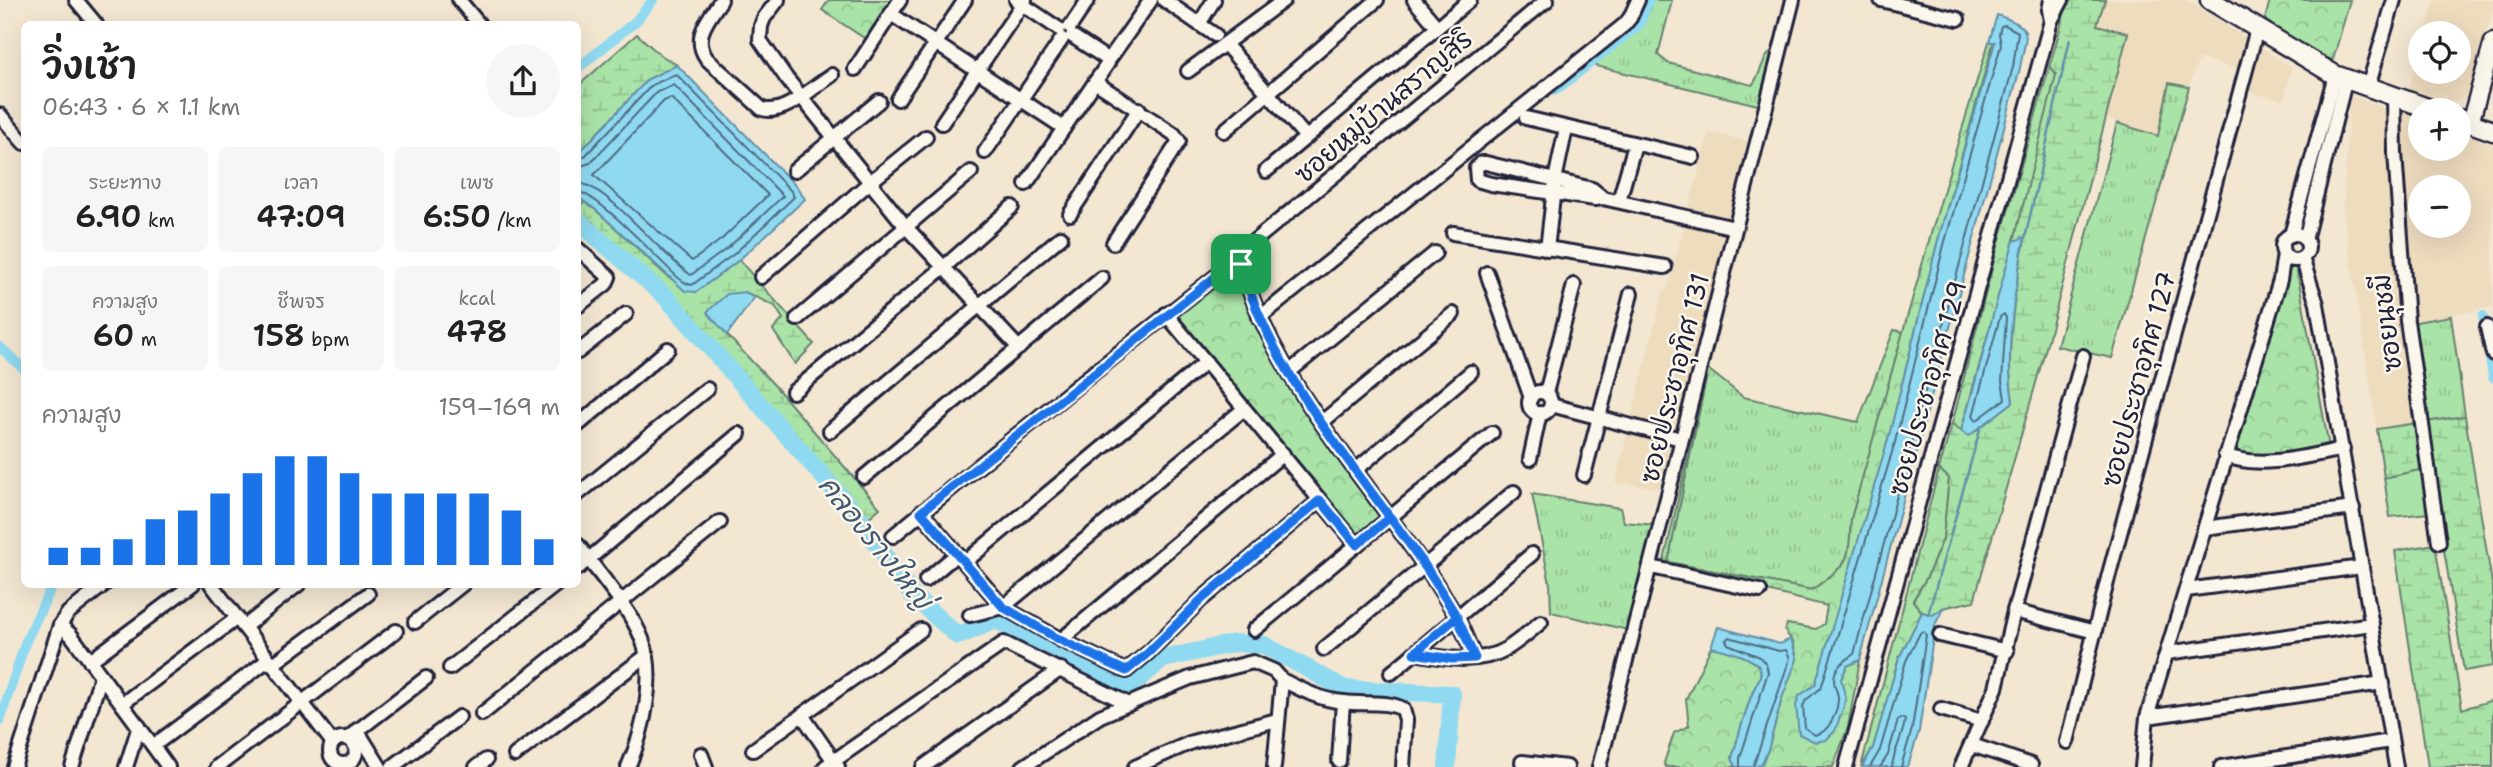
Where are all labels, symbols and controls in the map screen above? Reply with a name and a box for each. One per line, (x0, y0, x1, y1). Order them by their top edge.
street label: ซอยหมู่บ้านสราญสิริ (1287, 21, 1481, 192)
map controls (2408, 21, 2471, 238)
button: locate (2408, 21, 2471, 84)
text: วิ่งเช้า (42, 40, 137, 91)
button: share (486, 44, 560, 118)
text: 06:43 · 6 × 1.1 km (42, 92, 240, 122)
button: + (2408, 98, 2471, 161)
text: ระยะทาง (89, 170, 161, 195)
text: เวลา (283, 170, 319, 195)
text: เพซ (460, 170, 494, 195)
button: − (2408, 175, 2471, 238)
text: 6.90 (75, 196, 141, 237)
text: 47:09 (256, 196, 346, 237)
text: 6:50 (422, 196, 491, 237)
text: km (141, 208, 175, 233)
text: /km (491, 208, 532, 233)
pin (1211, 234, 1271, 294)
icon: arrive (1222, 245, 1260, 283)
street label: ซอยประชาอุทิศ 127 (2092, 267, 2186, 491)
street label: ซอยประชาอุทิศ 131 (1631, 269, 1719, 487)
street label: ซอยนุชมี (2363, 272, 2411, 374)
street label: ซอยประชาอุทิศ 129 (1880, 276, 1976, 500)
text: kcal (459, 286, 495, 311)
text: ความสูง (92, 289, 158, 314)
text: ชีพจร (277, 289, 325, 314)
text: 478 (447, 311, 507, 352)
text: 60 (93, 315, 134, 356)
text: 158 (252, 315, 305, 356)
text: m (134, 327, 157, 352)
text: bpm (305, 327, 350, 352)
text: 159–169 m (439, 392, 560, 422)
text: ความสูง (42, 400, 121, 430)
water label: คลองรางใหญ่ (810, 467, 945, 621)

